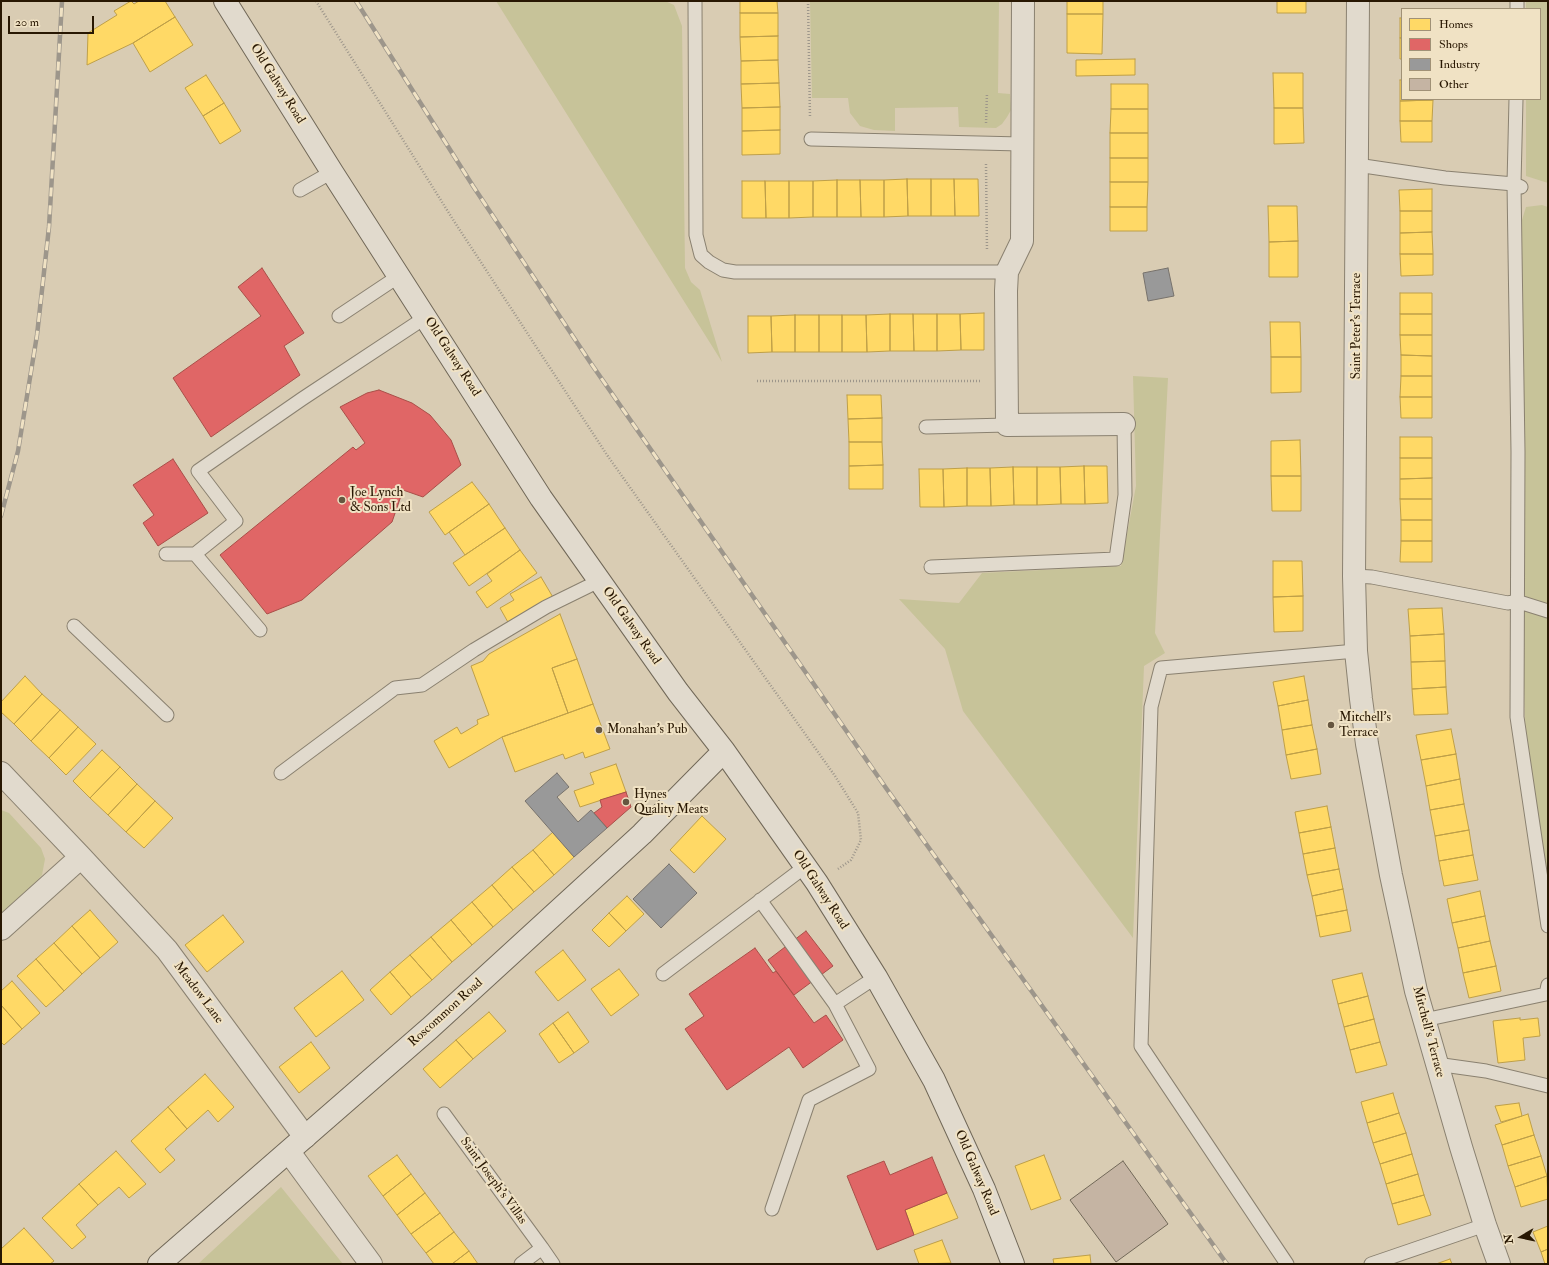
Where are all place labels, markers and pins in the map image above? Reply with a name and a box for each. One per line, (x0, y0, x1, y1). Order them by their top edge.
place label: Joe Lynch & Sons Ltd (350, 485, 411, 516)
marker: Joe Lynch & Sons Ltd (337, 495, 347, 505)
place label: Mitchell's Terrace (1339, 710, 1391, 741)
marker: Mitchell's Terrace (1326, 720, 1336, 730)
place label: Monahan's Pub (607, 722, 687, 738)
marker: Monahan's Pub (594, 725, 604, 735)
place label: Hynes Quality Meats (634, 787, 708, 818)
marker: Hynes Quality Meats (621, 797, 631, 807)

